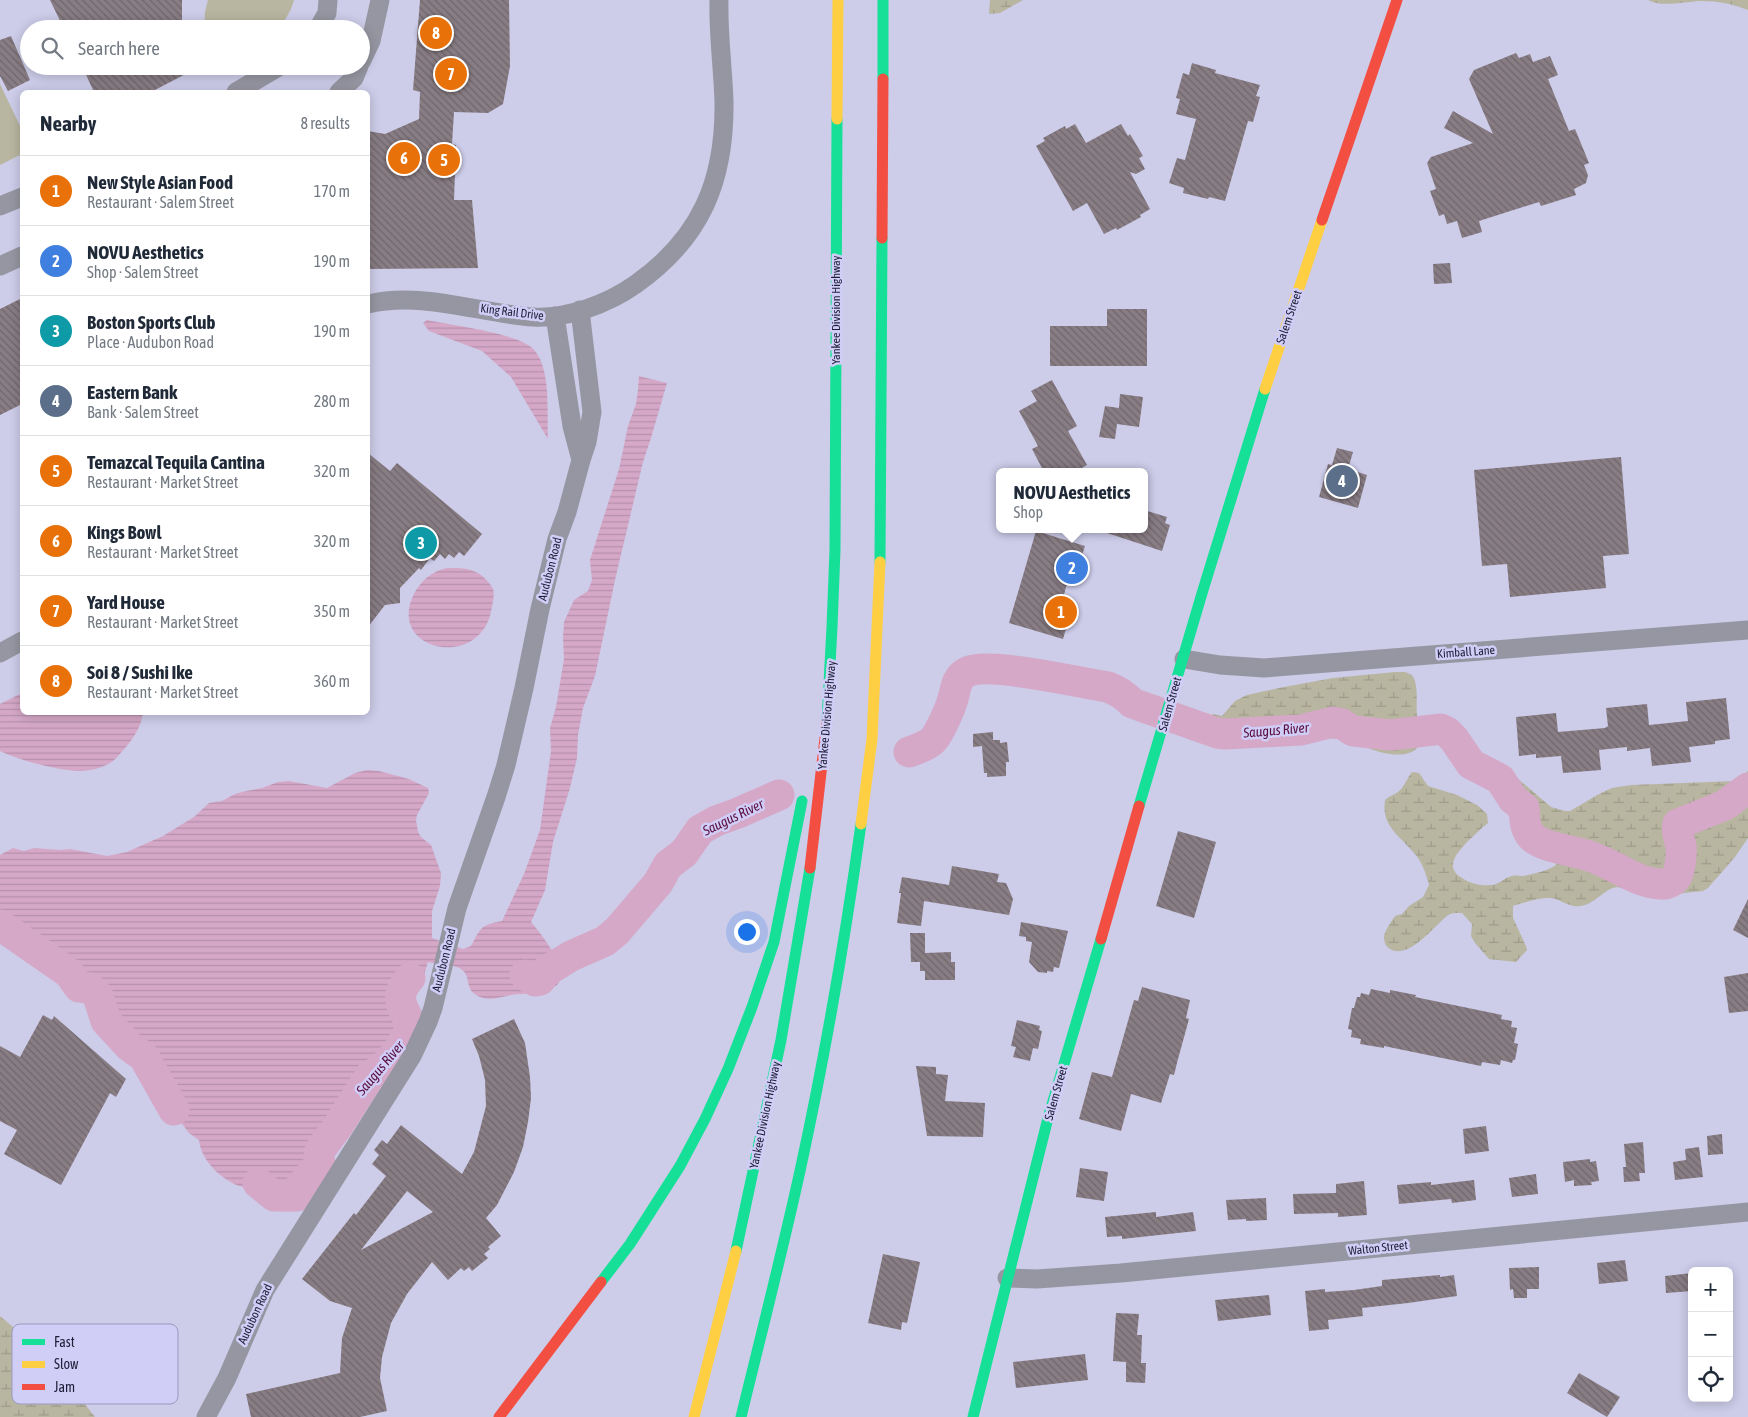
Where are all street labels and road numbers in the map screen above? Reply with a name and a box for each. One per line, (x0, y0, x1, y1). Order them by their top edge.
street label: Yankee Division Highway (829, 255, 843, 365)
street label: Salem Street (1273, 288, 1305, 346)
street label: King Rail Drive (480, 301, 544, 323)
street label: Audubon Road (535, 536, 565, 602)
street label: Kimball Lane (1437, 643, 1495, 661)
street label: Yankee Division Highway (815, 660, 839, 770)
street label: Salem Street (1156, 675, 1185, 733)
street label: Audubon Road (429, 927, 459, 993)
street label: Yankee Division Highway (747, 1060, 783, 1170)
street label: Salem Street (1042, 1064, 1071, 1122)
street label: Walton Street (1347, 1238, 1409, 1258)
street label: Audubon Road (235, 1282, 275, 1346)

